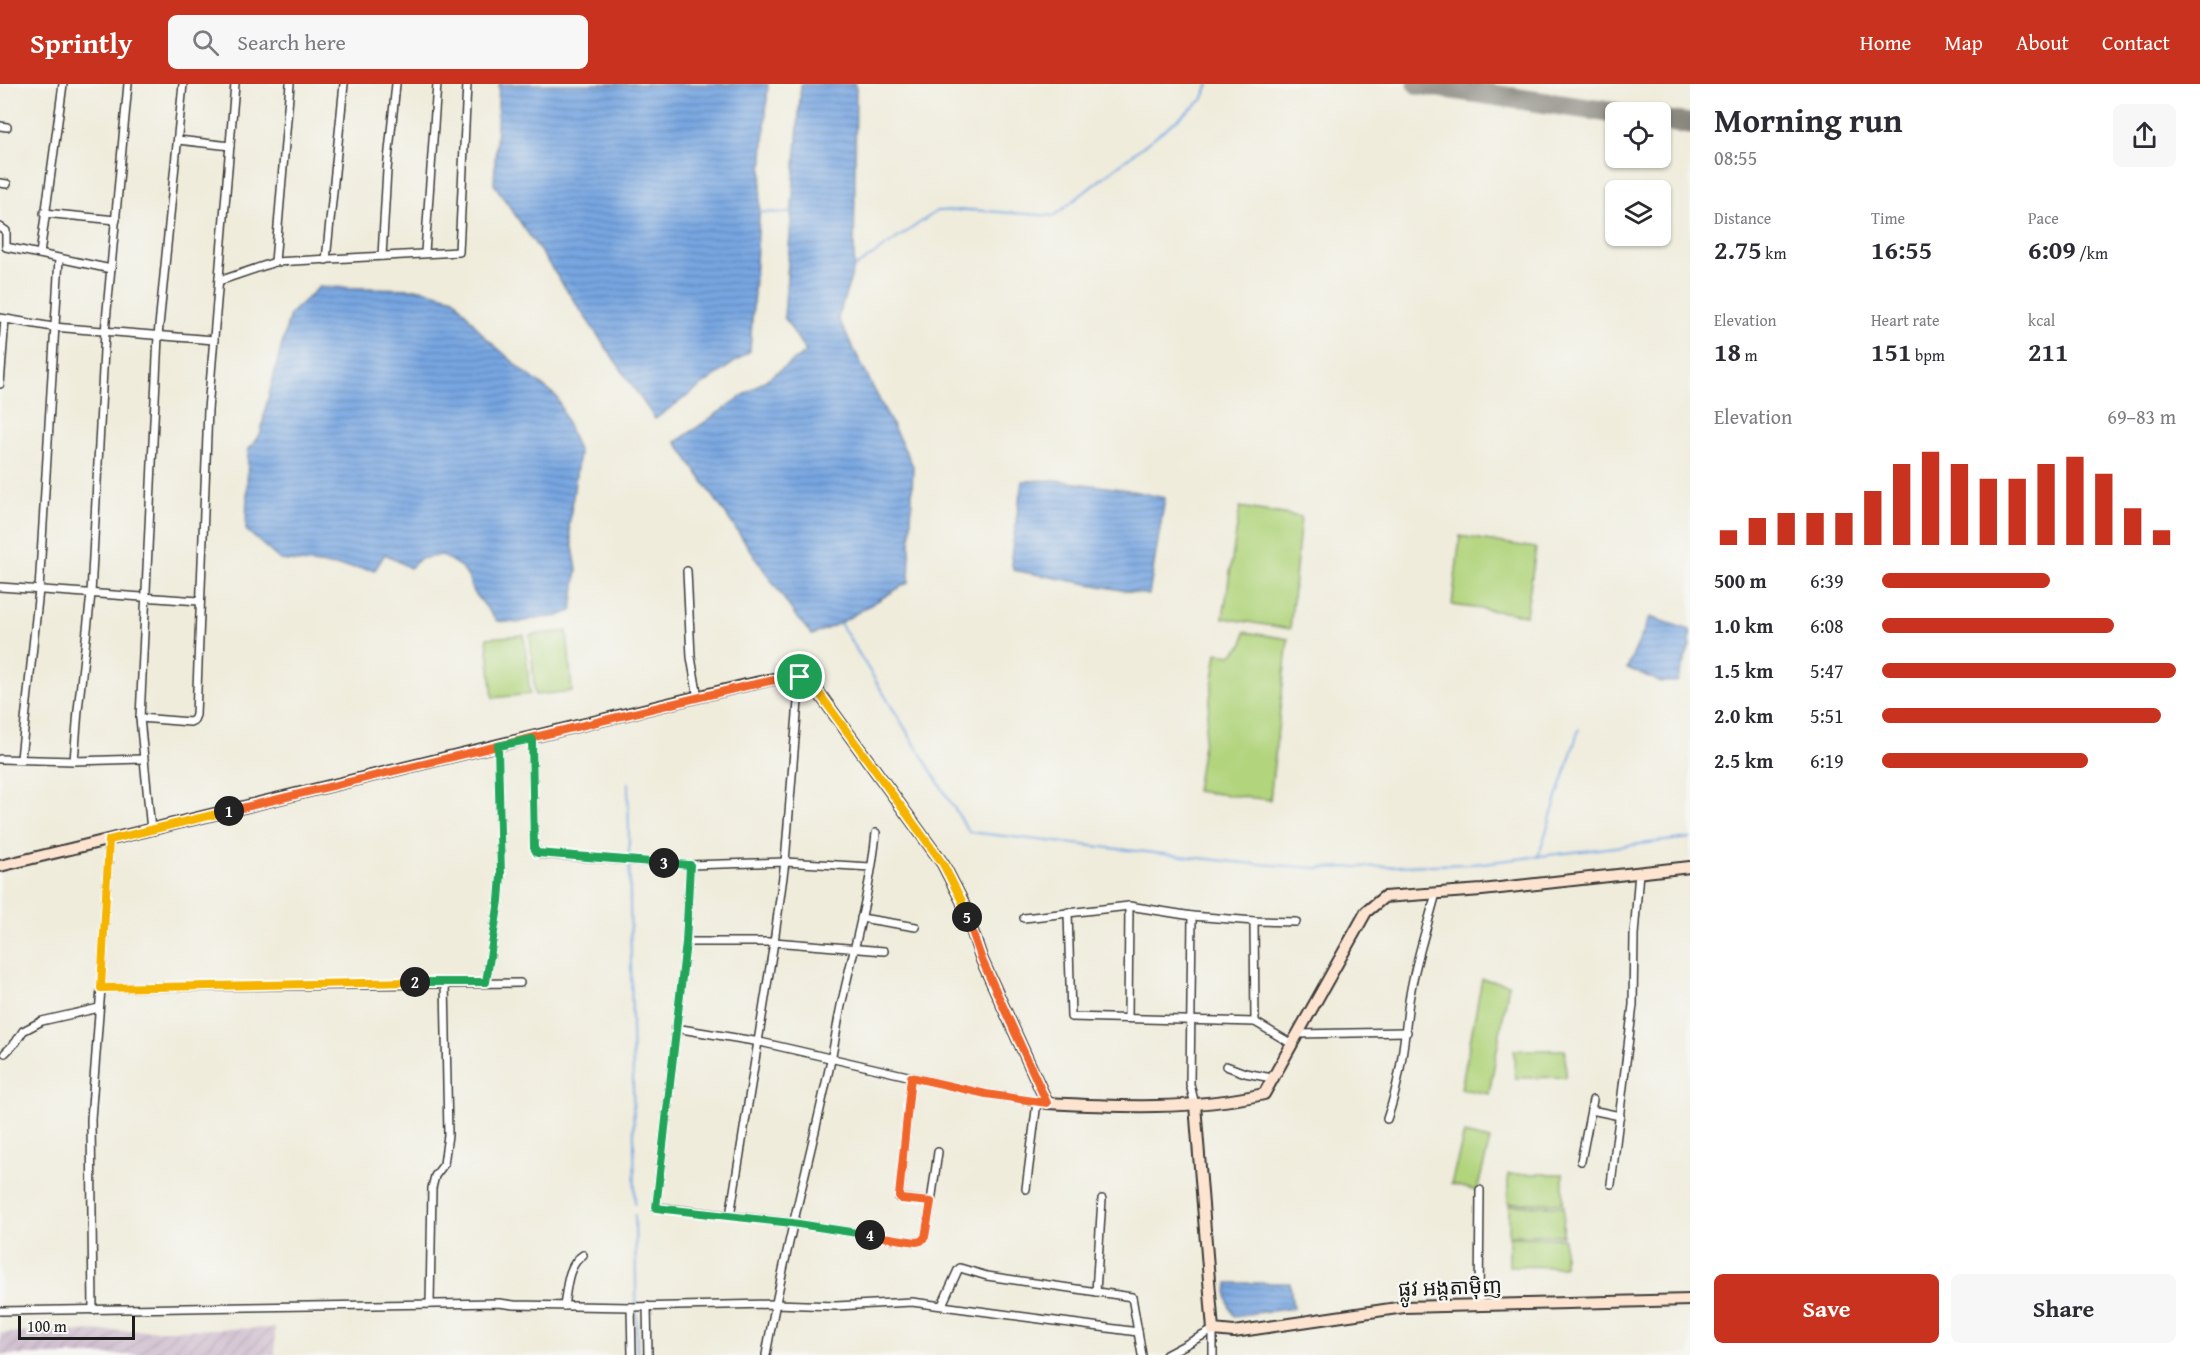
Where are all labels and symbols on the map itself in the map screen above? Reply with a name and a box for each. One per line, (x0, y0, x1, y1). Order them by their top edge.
pin (774, 651, 825, 702)
pin: 1 (214, 796, 244, 826)
pin: 3 (649, 848, 679, 878)
pin: 5 (952, 902, 982, 932)
pin: 2 (400, 967, 430, 997)
pin: 4 (855, 1220, 885, 1250)
street label: ផ្លូវ អង្តតាម៉ិញ (1397, 1270, 1503, 1309)
scale bar (18, 1313, 135, 1340)

